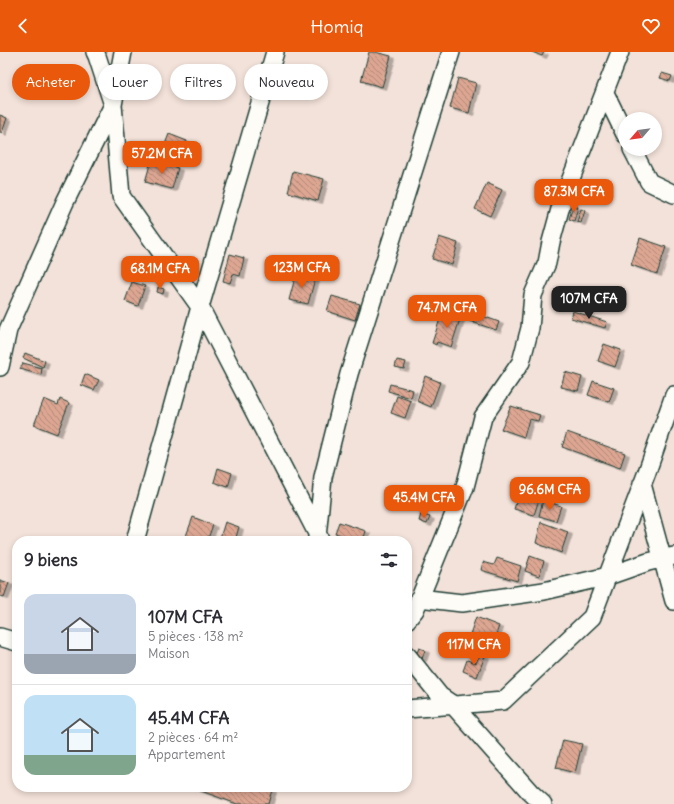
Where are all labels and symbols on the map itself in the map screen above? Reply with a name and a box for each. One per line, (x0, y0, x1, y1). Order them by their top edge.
north arrow (618, 112, 662, 156)
pin: 57.2M CFA (116, 141, 208, 175)
pin: 87.3M CFA (528, 179, 620, 213)
pin: 123M CFA (261, 255, 343, 289)
pin: 68.1M CFA (114, 256, 206, 290)
pin: 107M CFA (548, 286, 630, 320)
pin: 74.7M CFA (401, 295, 493, 329)
pin: 96.6M CFA (504, 477, 596, 511)
pin: 45.4M CFA (378, 485, 470, 519)
pin: 117M CFA (433, 632, 515, 666)

